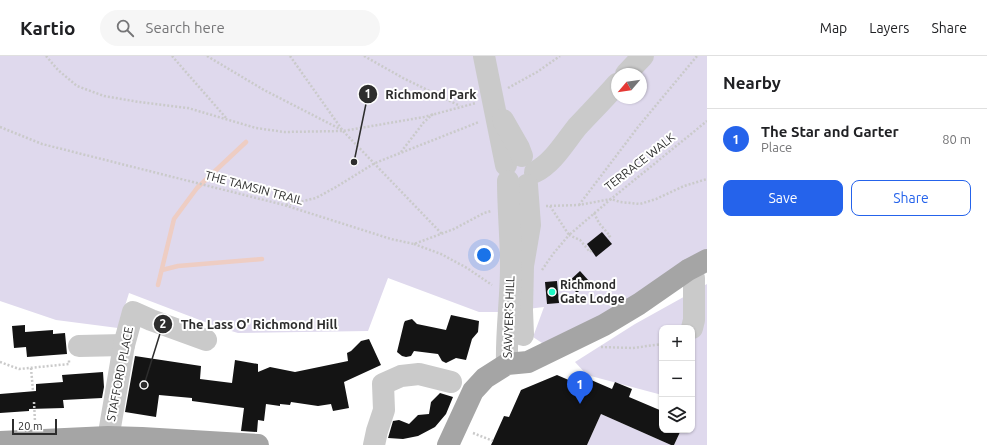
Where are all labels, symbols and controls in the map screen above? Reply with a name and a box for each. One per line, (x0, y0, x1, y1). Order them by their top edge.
search box (100, 10, 380, 46)
text: Kartio (20, 17, 76, 39)
icon: search (114, 17, 136, 39)
text: Search here (146, 19, 225, 36)
text: Map (820, 20, 847, 36)
text: Layers (869, 20, 909, 36)
text: Share (931, 20, 967, 36)
north arrow (611, 68, 647, 104)
text: Nearby (723, 73, 781, 92)
callout: Richmond Park (358, 82, 485, 107)
text: 1 (365, 87, 371, 100)
text: Richmond Park (385, 87, 477, 101)
text: The Star and Garter (761, 123, 899, 140)
street label: TERRACE WALK (602, 130, 678, 193)
text: 1 (732, 132, 740, 146)
text: 80 m (942, 132, 971, 146)
text: Place (761, 140, 792, 154)
street label: THE TAMSIN TRAIL (204, 168, 305, 207)
button: Save (723, 180, 843, 216)
button: Share (851, 180, 971, 216)
your location (474, 245, 494, 265)
street label: SAWYER'S HILL (501, 276, 516, 358)
place label: Richmond Gate Lodge (560, 278, 625, 305)
marker: Richmond Gate Lodge (547, 287, 557, 297)
callout: The Lass O' Richmond Hill (153, 312, 346, 337)
text: 2 (160, 317, 167, 330)
text: The Lass O' Richmond Hill (181, 317, 337, 331)
street label: STAFFORD PLACE (104, 325, 135, 422)
map controls (659, 325, 695, 433)
button: + (659, 325, 695, 361)
button: − (659, 361, 695, 397)
pin: 1 (567, 371, 593, 404)
button: layers (659, 397, 695, 433)
scale bar (12, 417, 57, 436)
text: 20 m (18, 420, 42, 432)

